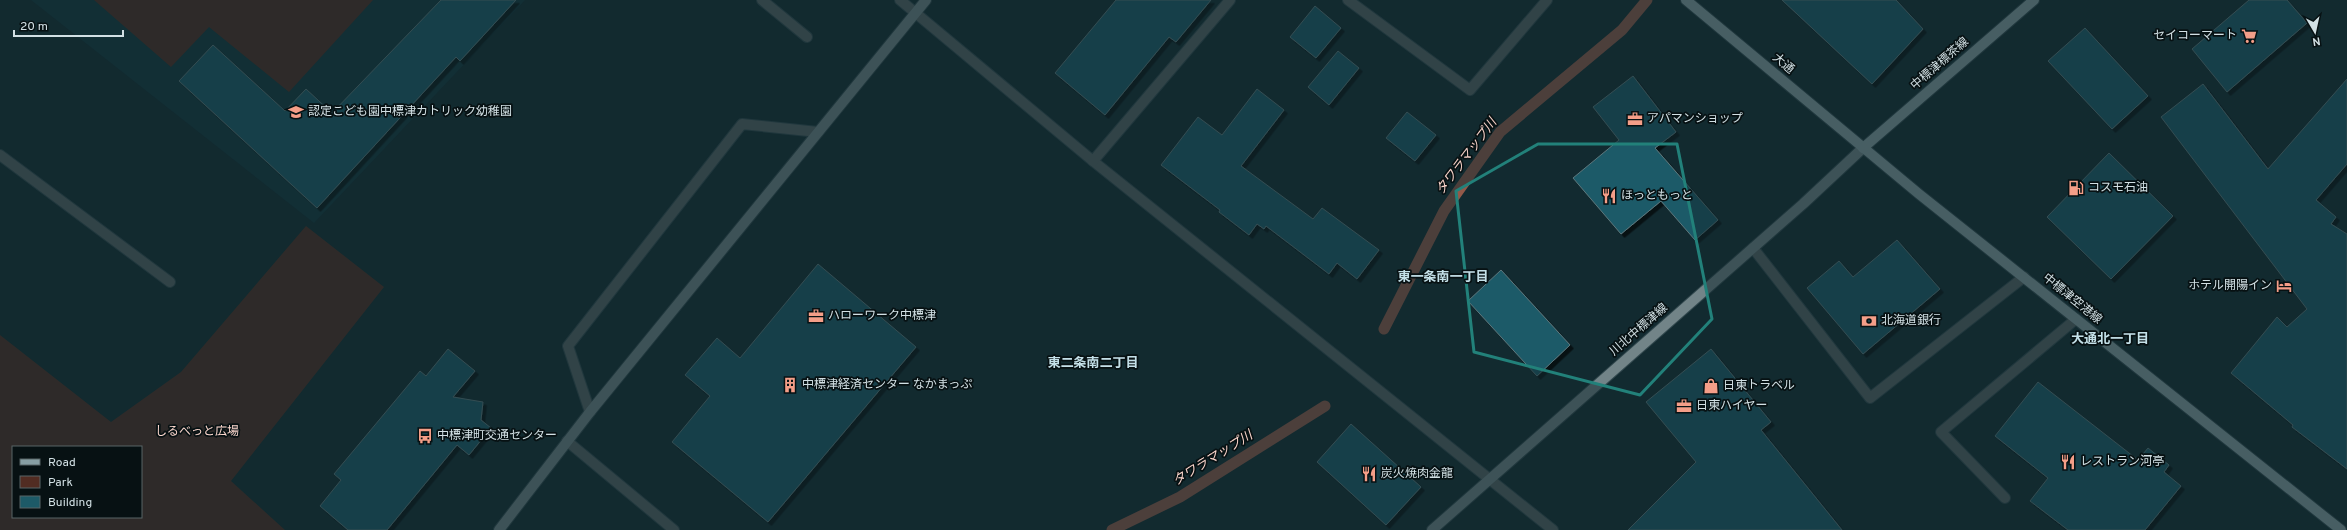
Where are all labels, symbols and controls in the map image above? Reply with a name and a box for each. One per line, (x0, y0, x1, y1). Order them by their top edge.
scale bar (14, 12, 123, 38)
north arrow (2295, 12, 2335, 52)
text: 20 m (20, 19, 48, 35)
supermarket icon: セイコーマート (2240, 27, 2258, 45)
place label: セイコーマート (2153, 28, 2237, 44)
text: N (2311, 33, 2321, 48)
street label: 中標津標茶線 (1908, 34, 1972, 94)
street label: 大通 (1769, 50, 1797, 78)
school or university icon: 認定こども園中標津カトリック幼稚園 (287, 103, 305, 121)
place label: 認定こども園中標津カトリック幼稚園 (308, 104, 512, 120)
office icon: アパマンショップ (1626, 110, 1644, 128)
place label: アパマンショップ (1647, 111, 1743, 127)
water label: タワラマップ川 (1433, 114, 1502, 198)
fuel station icon: コスモ石油 (2067, 179, 2085, 197)
place label: コスモ石油 (2088, 180, 2148, 196)
restaurant icon: ほっともっと (1600, 187, 1618, 205)
place label: ほっともっと (1621, 188, 1693, 204)
district label: 東一条南一丁目 (1397, 269, 1489, 286)
street label: 中標津空港線 (2039, 270, 2105, 328)
hotel icon: ホテル開陽イン (2275, 277, 2293, 295)
place label: ホテル開陽イン (2188, 278, 2272, 294)
street label: 川北中標津線 (1607, 300, 1671, 360)
office icon: ハローワーク中標津 (807, 307, 825, 325)
place label: ハローワーク中標津 (828, 308, 936, 324)
bank icon: 北海道銀行 (1860, 312, 1878, 330)
place label: 北海道銀行 (1881, 313, 1941, 329)
district label: 大通北一丁目 (2071, 331, 2149, 348)
district label: 東二条南二丁目 (1047, 355, 1139, 372)
building icon: 中標津経済センター なかまっぷ (781, 376, 799, 394)
place label: 中標津経済センター なかまっぷ (802, 377, 972, 393)
shop icon: 日東トラベル (1702, 377, 1720, 395)
place label: 日東トラベル (1723, 378, 1795, 394)
office icon: 日東ハイヤー (1675, 397, 1693, 415)
place label: 日東ハイヤー (1696, 398, 1767, 414)
park label: しるべっと広場 (155, 424, 239, 440)
bus stop icon: 中標津町交通センター (416, 427, 434, 445)
water label: タワラマップ川 (1170, 427, 1258, 490)
place label: 中標津町交通センター (437, 428, 557, 444)
legend (12, 446, 142, 518)
restaurant icon: レストラン河亭 (2059, 453, 2077, 471)
place label: レストラン河亭 (2080, 454, 2164, 470)
text: Road (48, 455, 76, 471)
restaurant icon: 炭火焼肉金龍 (1360, 465, 1378, 483)
place label: 炭火焼肉金龍 (1381, 466, 1453, 482)
text: Park (48, 475, 73, 491)
text: Building (48, 495, 92, 511)

